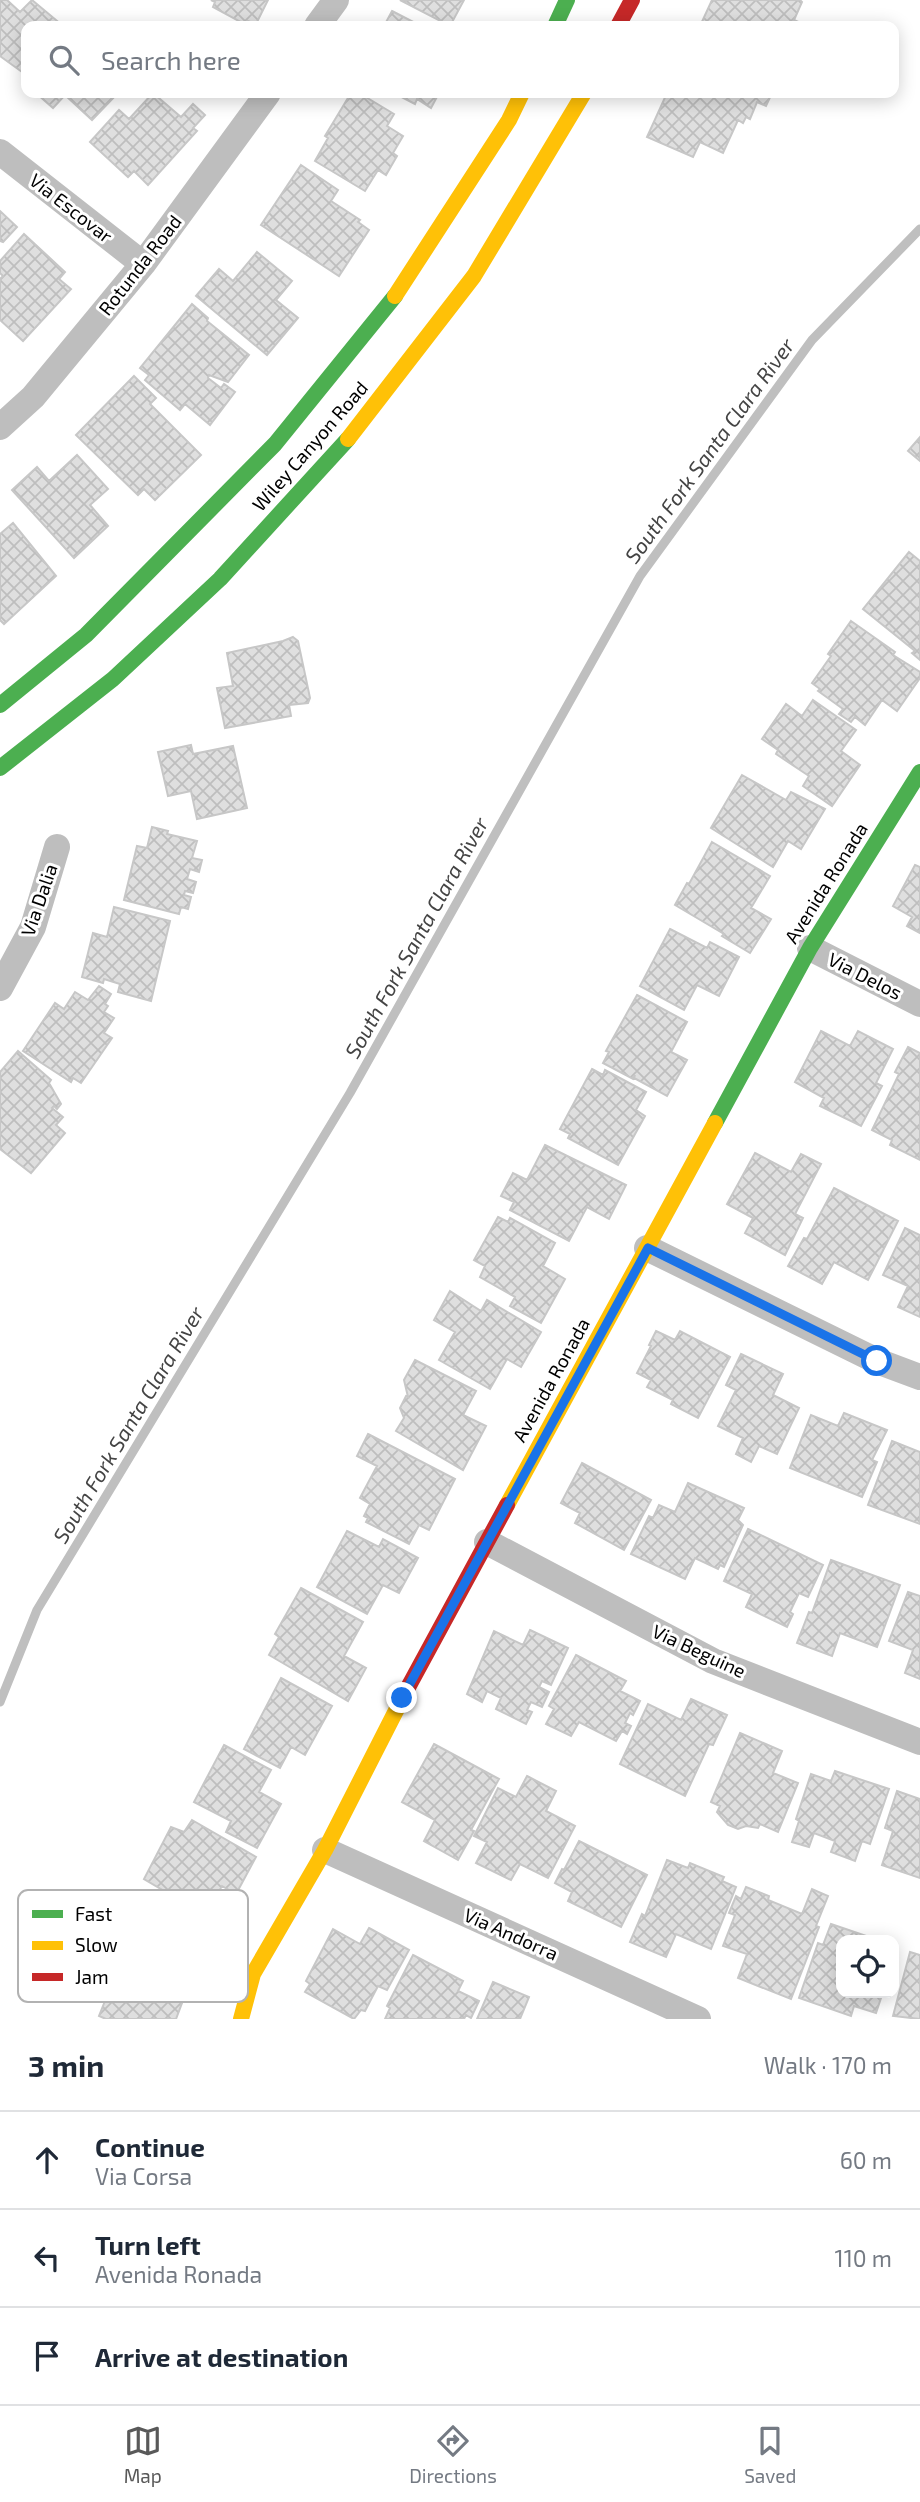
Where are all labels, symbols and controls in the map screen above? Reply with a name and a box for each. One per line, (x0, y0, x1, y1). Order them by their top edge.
search box (21, 21, 899, 98)
icon: search (45, 41, 83, 79)
text: Search here (101, 44, 241, 75)
street label: Via Escovar (25, 168, 118, 247)
street label: Rotunda Road (93, 210, 186, 319)
water label: South Fork Santa Clara River (619, 332, 799, 567)
street label: Wiley Canyon Road (247, 376, 372, 515)
water label: South Fork Santa Clara River (339, 812, 493, 1062)
street label: Avenida Ronada (779, 818, 872, 947)
street label: Via Dalia (15, 861, 62, 939)
street label: Via Delos (824, 947, 906, 1004)
water label: South Fork Santa Clara River (47, 1301, 209, 1547)
street label: Avenida Ronada (507, 1314, 594, 1446)
route start (861, 1345, 892, 1376)
street label: Via Beguine (649, 1619, 750, 1682)
route end (386, 1682, 417, 1713)
legend (18, 1890, 248, 2002)
text: Fast (75, 1902, 112, 1925)
street label: Via Andorra (461, 1903, 562, 1965)
text: Slow (75, 1933, 118, 1956)
map controls (836, 1935, 899, 1998)
button: locate (836, 1935, 899, 1998)
text: Jam (75, 1965, 109, 1988)
text: 3 min (28, 2047, 104, 2083)
text: Walk · 170 m (764, 2051, 892, 2079)
text: Continue (95, 2131, 205, 2162)
icon: ahead (28, 2141, 66, 2179)
text: 60 m (840, 2146, 892, 2174)
text: Via Corsa (95, 2162, 192, 2190)
text: Turn left (95, 2229, 201, 2260)
icon: left (28, 2239, 66, 2277)
text: 110 m (835, 2244, 892, 2272)
text: Avenida Ronada (95, 2260, 262, 2288)
icon: arrive (28, 2337, 66, 2375)
text: Arrive at destination (95, 2341, 348, 2372)
tab: Map (124, 2422, 162, 2487)
tab: Directions (409, 2422, 497, 2487)
tab: Saved (744, 2422, 796, 2487)

